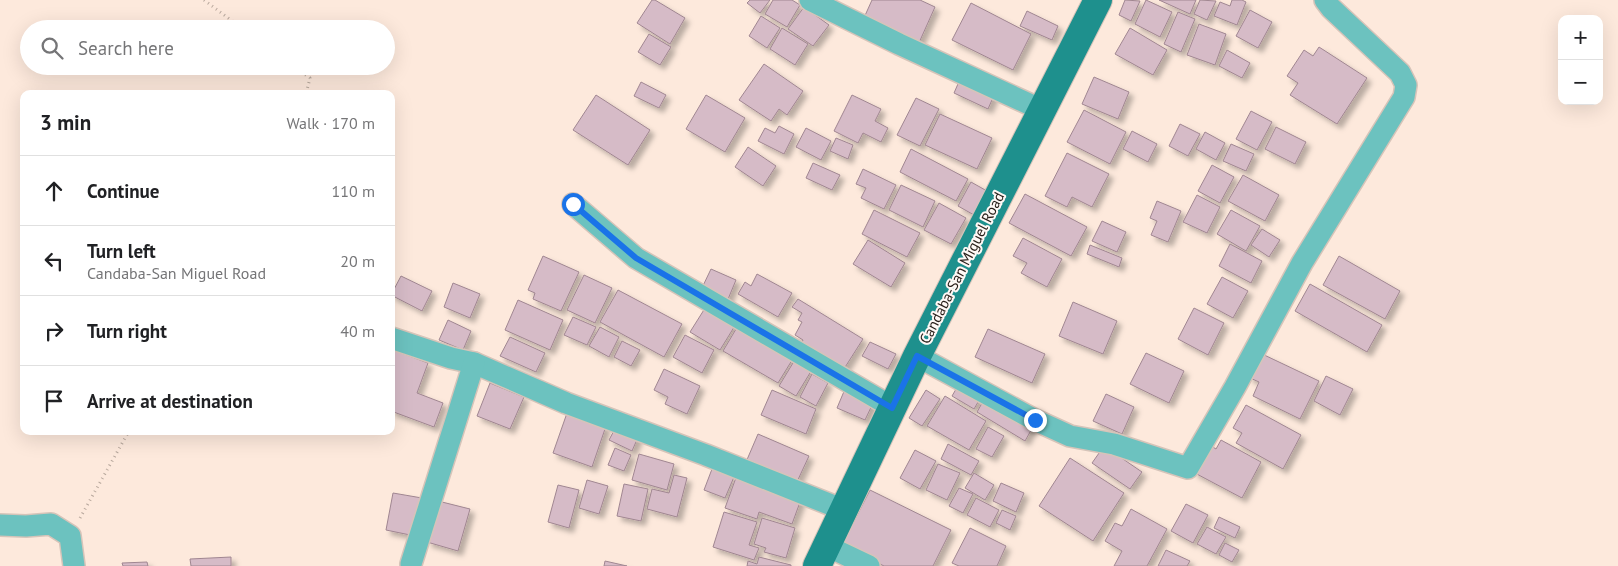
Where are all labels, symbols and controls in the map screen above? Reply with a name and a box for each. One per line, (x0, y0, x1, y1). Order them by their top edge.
map controls (1558, 15, 1603, 105)
button: + (1558, 15, 1603, 60)
search box (20, 20, 395, 75)
icon: search (38, 34, 66, 62)
text: Search here (78, 36, 174, 60)
button: − (1558, 60, 1603, 105)
text: 3 min (40, 109, 91, 136)
text: Walk · 170 m (286, 113, 375, 133)
icon: ahead (40, 177, 68, 205)
text: Continue (87, 179, 159, 203)
text: 110 m (332, 181, 375, 201)
street label: Candaba-San Miguel Road (915, 189, 1008, 347)
route start (562, 193, 585, 216)
text: Turn left (87, 239, 156, 263)
icon: left (40, 247, 68, 275)
text: 20 m (340, 251, 375, 271)
text: Candaba-San Miguel Road (87, 263, 266, 283)
icon: right (40, 317, 68, 345)
text: Turn right (87, 319, 167, 343)
text: 40 m (340, 321, 375, 341)
icon: arrive (40, 387, 68, 415)
text: Arrive at destination (87, 389, 253, 413)
route end (1024, 409, 1047, 432)

